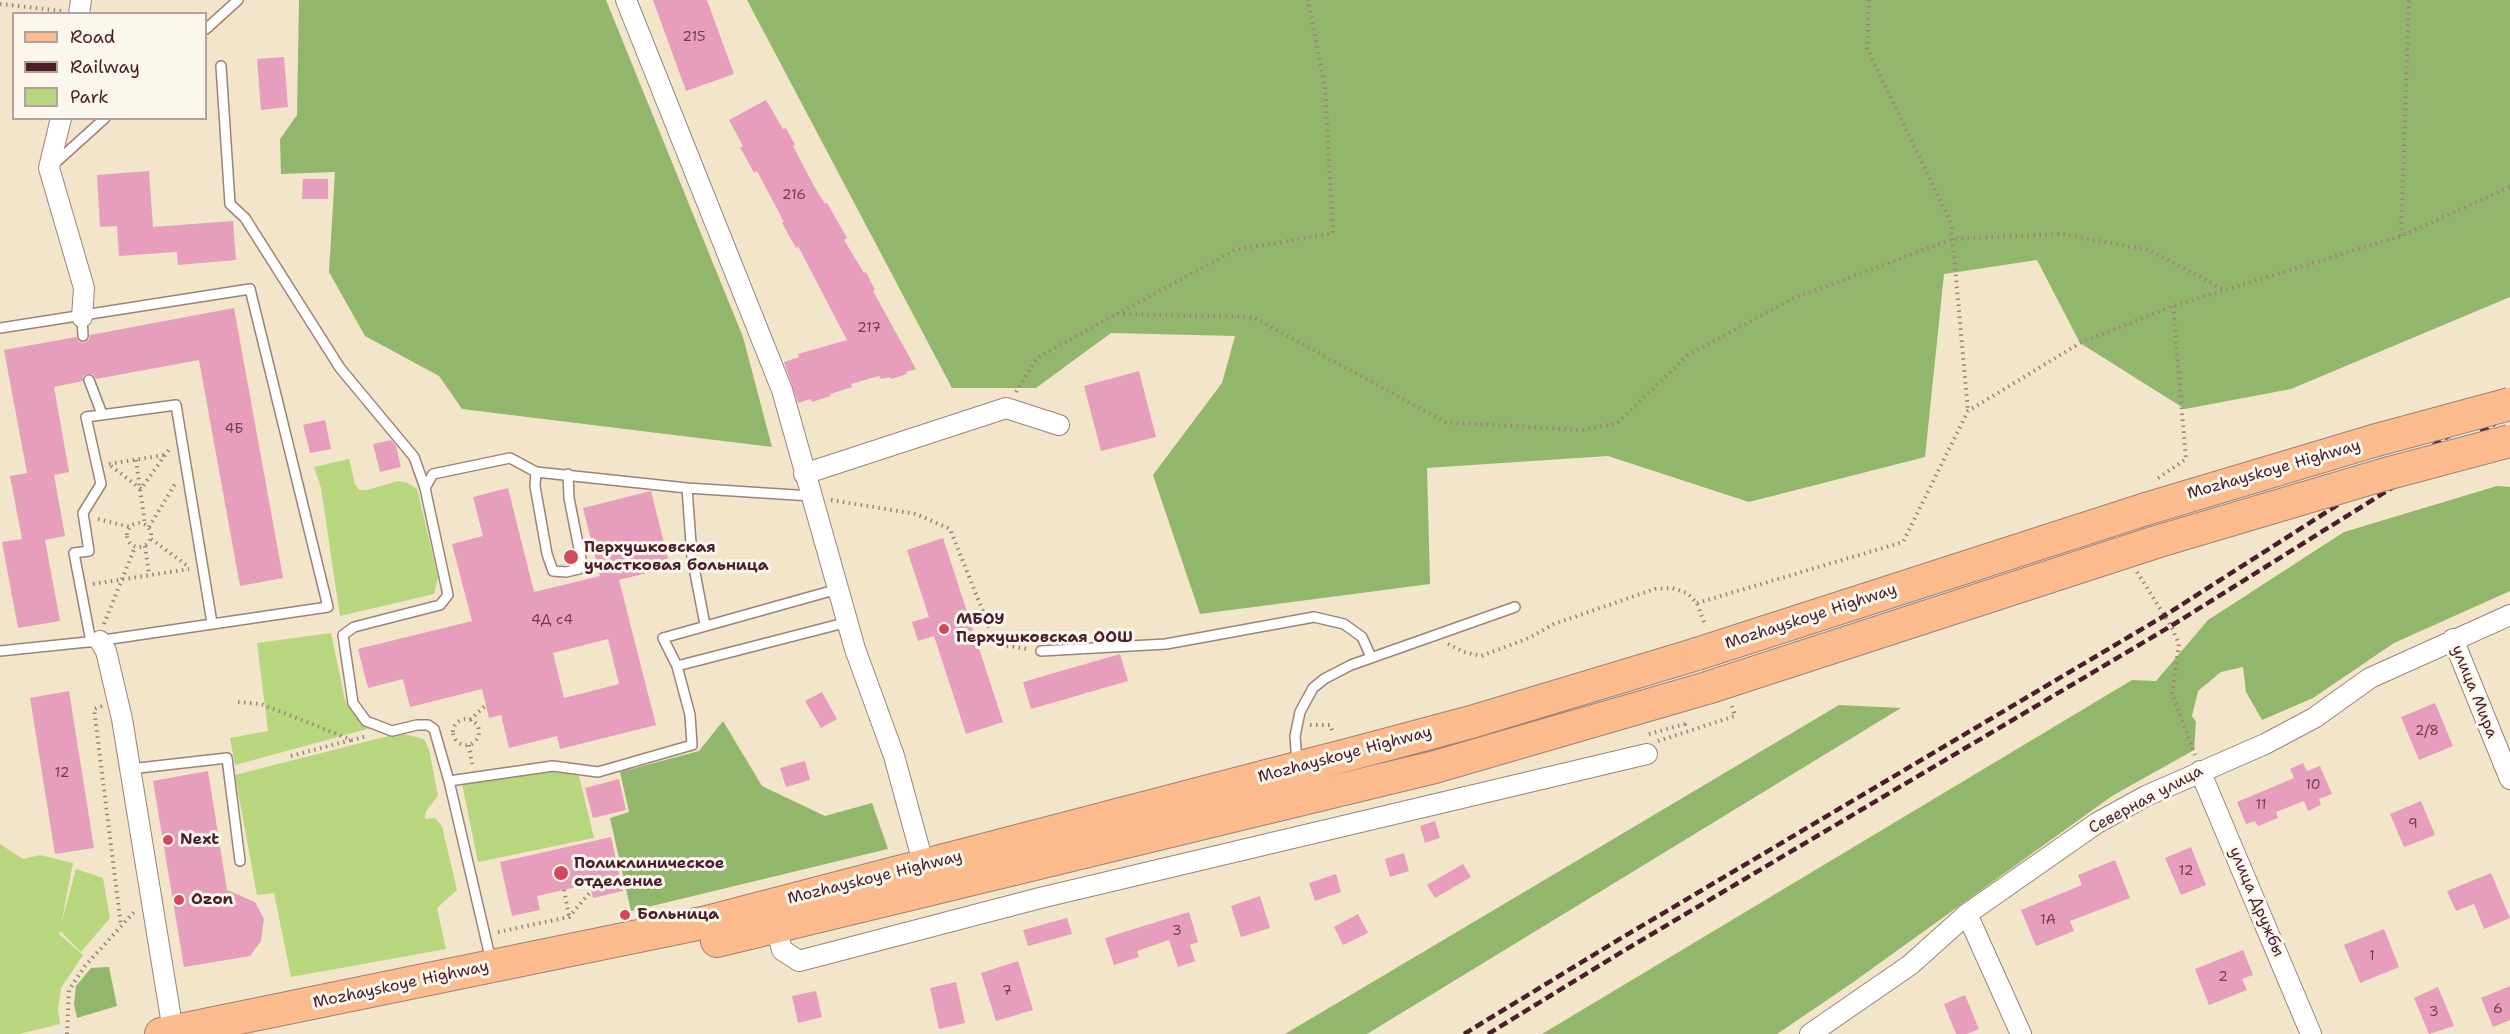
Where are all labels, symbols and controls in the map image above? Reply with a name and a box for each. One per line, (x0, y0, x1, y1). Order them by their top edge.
legend (12, 12, 207, 120)
text: Road (70, 25, 115, 49)
house number: 215 (682, 29, 706, 45)
text: Railway (70, 55, 140, 79)
text: Park (70, 85, 109, 109)
house number: 216 (782, 187, 806, 203)
house number: 217 (857, 320, 881, 336)
house number: 4Б (224, 421, 244, 437)
street label: Mozhayskoye Highway (2185, 436, 2363, 504)
place label: Перхушковская участковая больница (584, 538, 769, 576)
marker: Перхушковская участковая больница (562, 548, 580, 566)
street label: Mozhayskoye Highway (1723, 580, 1899, 654)
place label: МБОУ Перхушковская ООШ (956, 610, 1133, 648)
house number: 4Д с4 (531, 612, 573, 628)
marker: МБОУ Перхушковская ООШ (937, 622, 951, 636)
street label: улица Мира (2447, 643, 2501, 741)
street label: Mozhayskoye Highway (1256, 723, 1434, 787)
house number: 2/8 (2415, 723, 2439, 739)
street label: Северная улица (2086, 762, 2206, 838)
house number: 12 (55, 765, 69, 781)
house number: 10 (2305, 777, 2321, 793)
house number: 11 (2255, 797, 2267, 813)
house number: 9 (2408, 816, 2418, 832)
place label: Next (180, 830, 219, 850)
marker: Next (161, 833, 175, 847)
street label: улица Дружбы (2224, 844, 2288, 960)
street label: Mozhayskoye Highway (786, 847, 964, 909)
place label: Поликлиническое отделение (574, 854, 724, 892)
house number: 12 (2179, 863, 2193, 879)
marker: Поликлиническое отделение (552, 864, 570, 882)
place label: Ozon (191, 890, 233, 910)
marker: Ozon (172, 893, 186, 907)
place label: Больница (637, 905, 719, 925)
marker: Больница (618, 908, 632, 922)
house number: 1А (2040, 912, 2056, 928)
house number: 3 (1172, 923, 1182, 939)
house number: 1 (2369, 948, 2375, 964)
street label: Mozhayskoye Highway (311, 957, 491, 1013)
house number: 2 (2218, 969, 2228, 985)
house number: 7 (1002, 983, 1012, 999)
house number: 6 (2493, 1001, 2503, 1017)
house number: 3 (2429, 1004, 2439, 1020)

